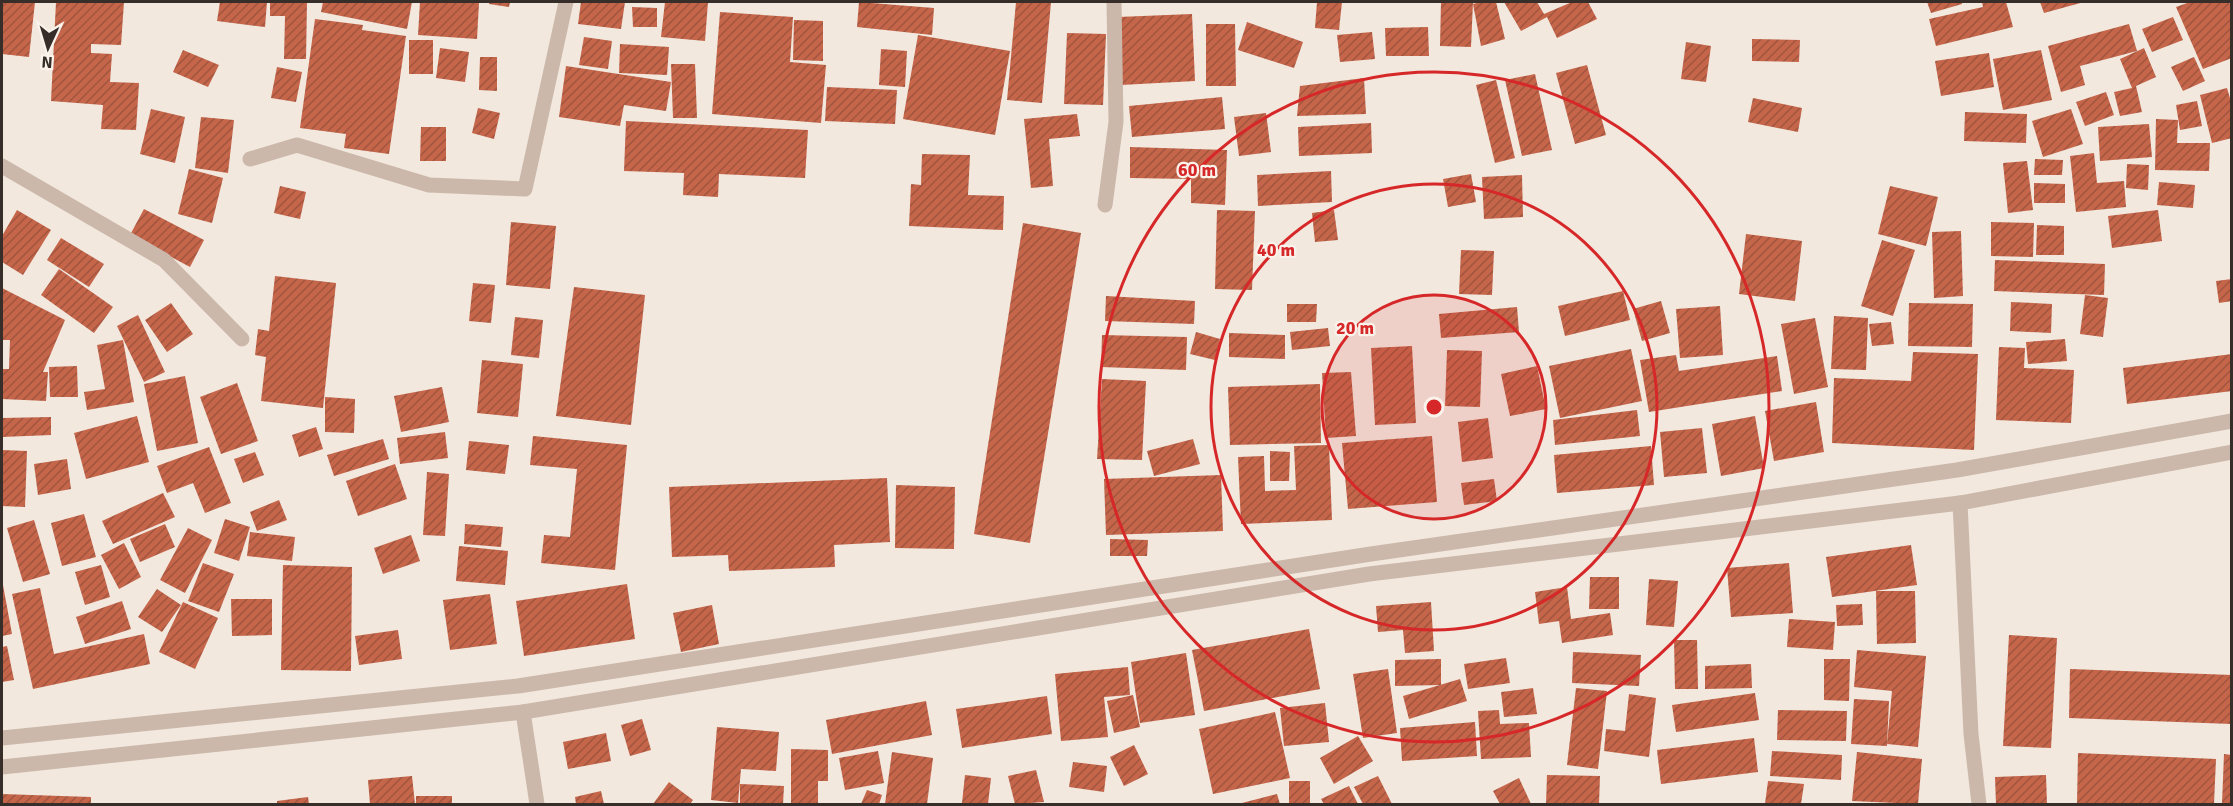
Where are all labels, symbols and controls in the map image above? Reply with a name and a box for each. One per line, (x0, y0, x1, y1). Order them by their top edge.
north arrow (18, 18, 78, 78)
text: N (41, 52, 53, 72)
text: 60 m (1178, 159, 1216, 181)
text: 40 m (1257, 239, 1295, 261)
text: 20 m (1336, 317, 1374, 339)
centre of rings (1424, 397, 1444, 417)

